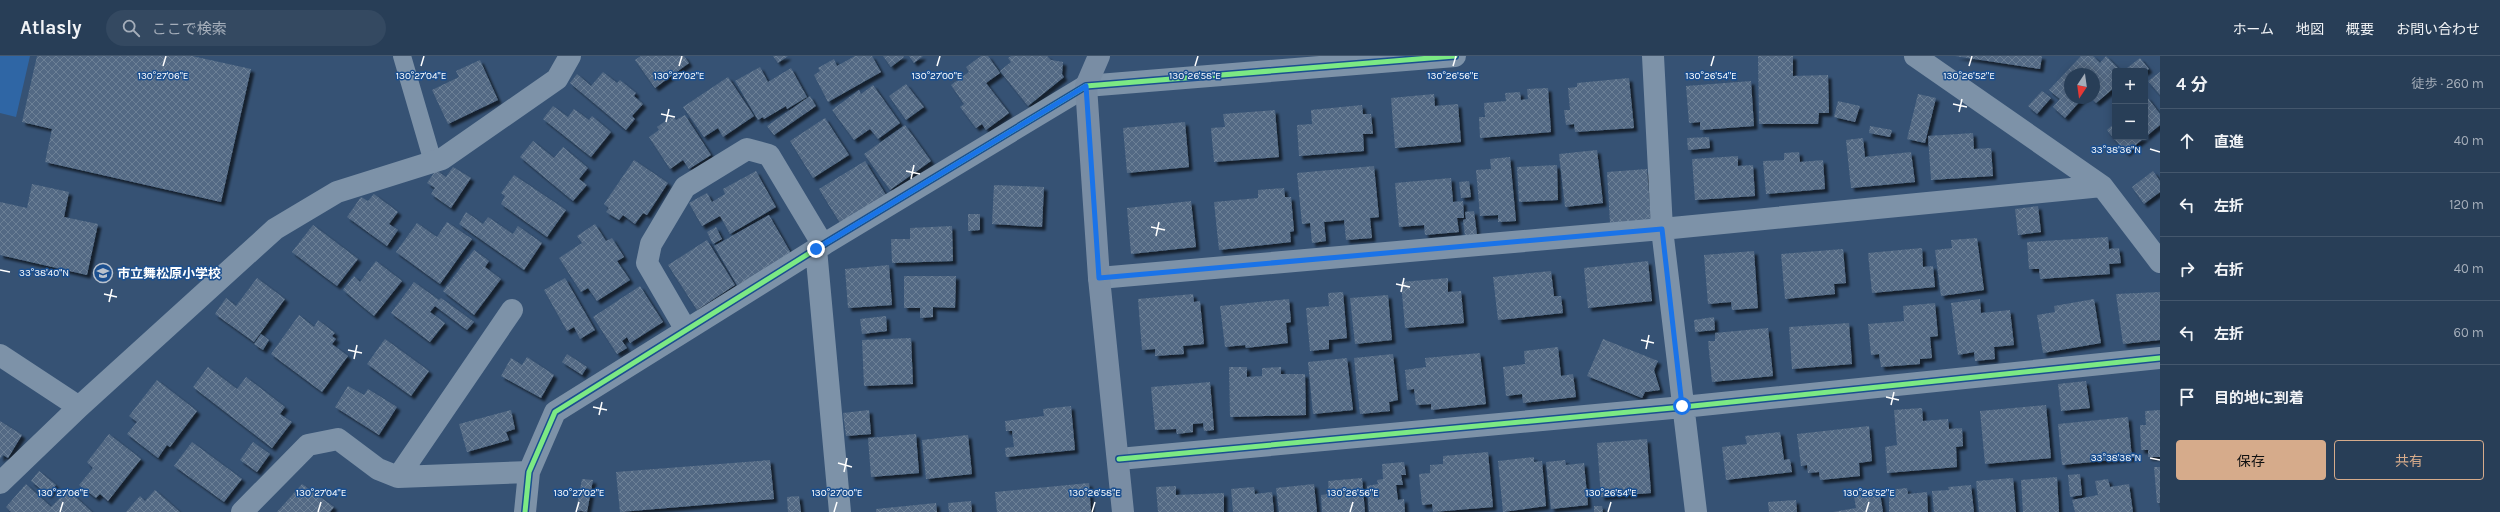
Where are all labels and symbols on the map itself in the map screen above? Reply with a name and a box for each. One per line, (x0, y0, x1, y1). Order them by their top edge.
north arrow (2064, 68, 2100, 104)
text: 130°27'06"E (138, 70, 188, 82)
text: 130°27'04"E (396, 70, 446, 82)
text: 130°27'02"E (654, 70, 704, 82)
text: 130°27'00"E (912, 70, 962, 82)
text: 130°26'58"E (1169, 70, 1221, 82)
text: 130°26'56"E (1427, 70, 1479, 82)
text: 130°26'54"E (1685, 70, 1737, 82)
text: 130°26'52"E (1943, 70, 1995, 82)
text: 33°38'36"N (2091, 144, 2141, 156)
route end (807, 240, 825, 258)
school or university icon: 市立舞松原小学校 (92, 262, 114, 284)
place label: 市立舞松原小学校 (117, 266, 221, 281)
text: 33°38'40"N (19, 267, 69, 279)
route start (1673, 397, 1691, 415)
text: 33°38'38"N (2091, 452, 2141, 464)
text: 130°27'06"E (38, 487, 88, 499)
text: 130°27'04"E (296, 487, 346, 499)
text: 130°27'02"E (554, 487, 604, 499)
text: 130°27'00"E (812, 487, 862, 499)
text: 130°26'58"E (1069, 487, 1121, 499)
text: 130°26'56"E (1327, 487, 1379, 499)
text: 130°26'54"E (1585, 487, 1637, 499)
text: 130°26'52"E (1843, 487, 1895, 499)

